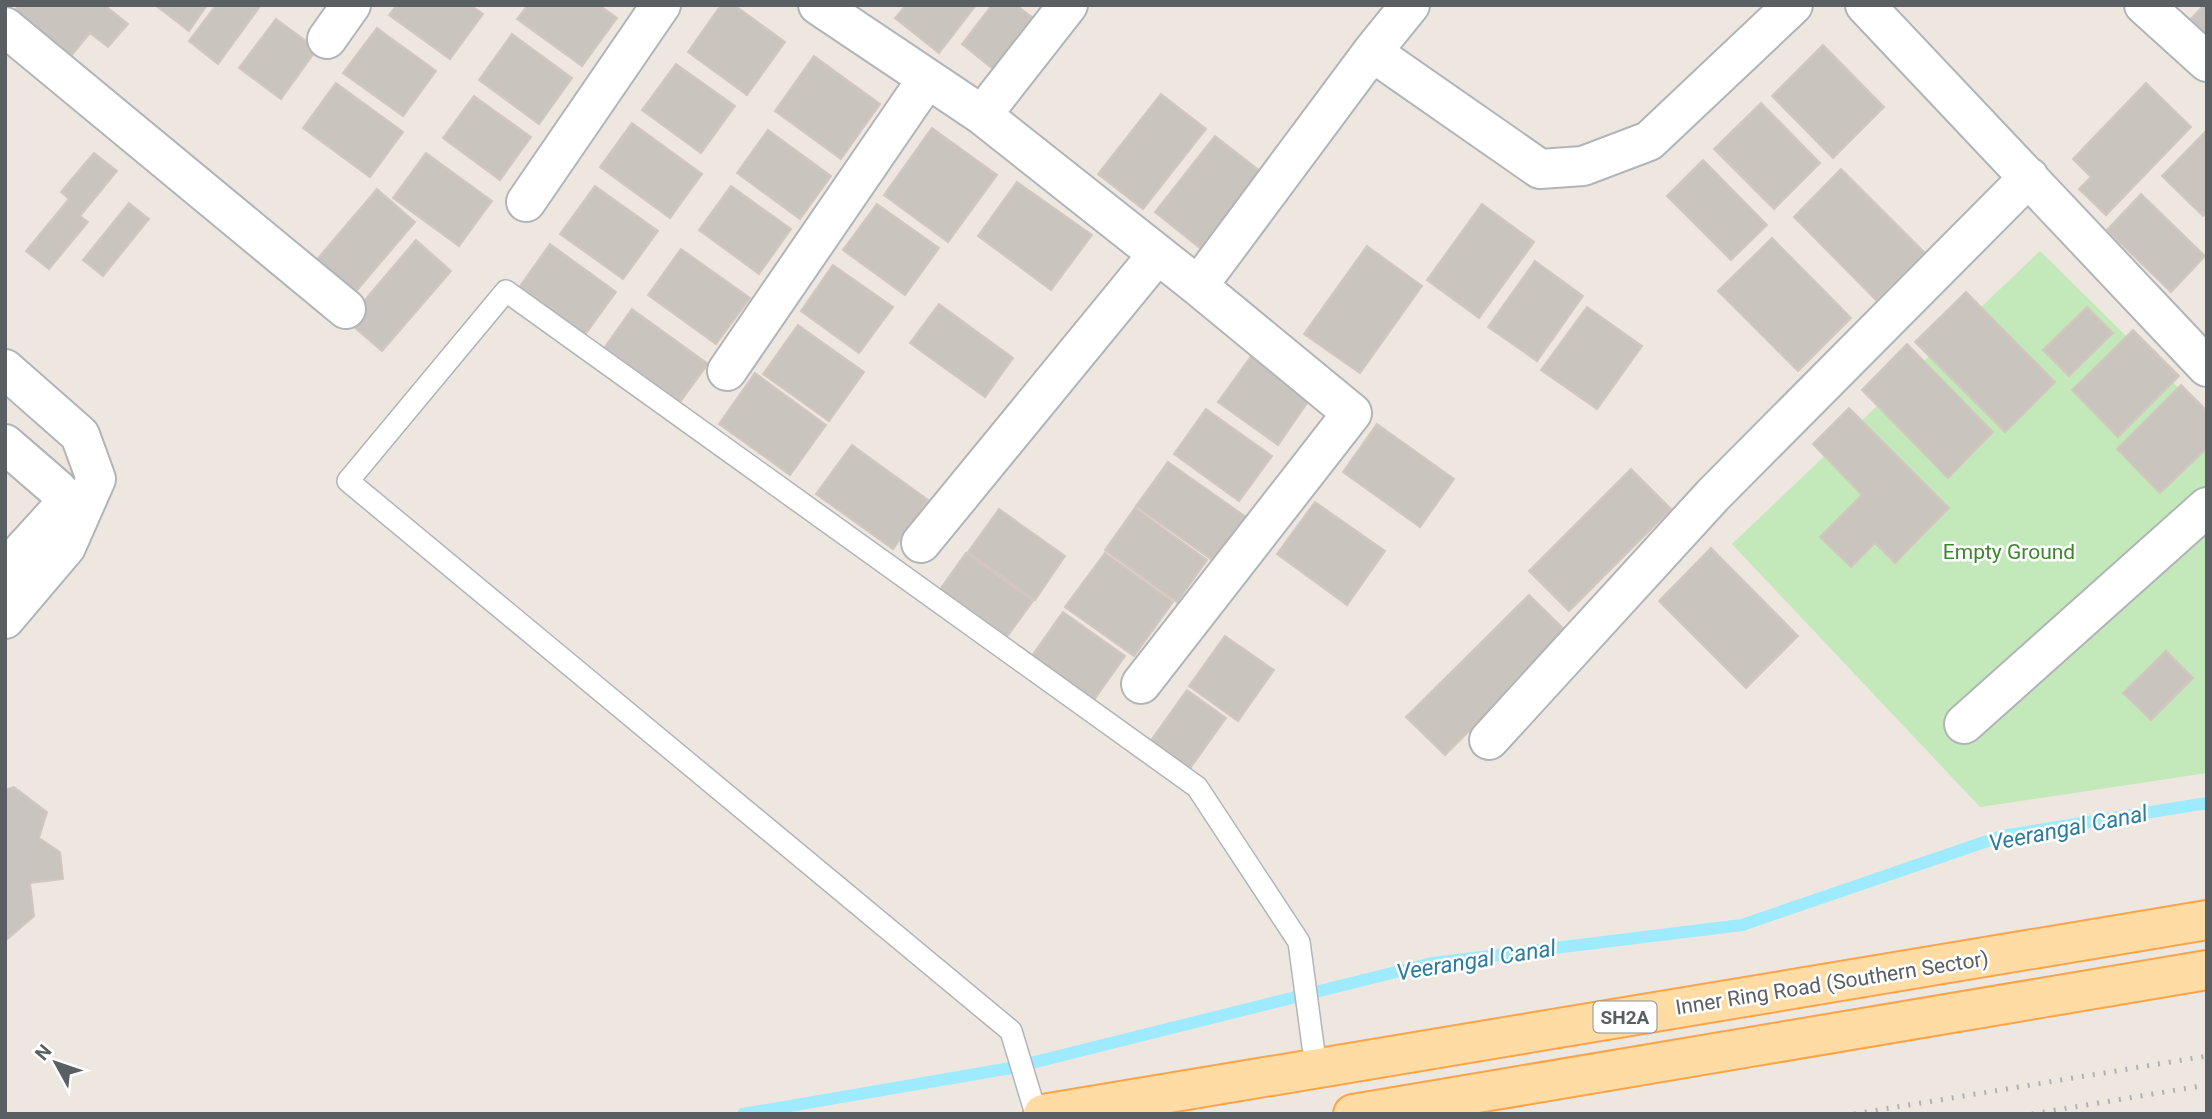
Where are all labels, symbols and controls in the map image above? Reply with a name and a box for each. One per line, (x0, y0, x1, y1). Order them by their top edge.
park label: Empty Ground (1943, 540, 2075, 564)
water label: Veerangal Canal (1986, 800, 2150, 857)
water label: Veerangal Canal (1394, 934, 1558, 986)
street label: Inner Ring Road (Southern Sector) (1674, 946, 1990, 1020)
road number: SH2A (1594, 1001, 1656, 1032)
north arrow (21, 1028, 91, 1098)
text: N (30, 1040, 56, 1065)

